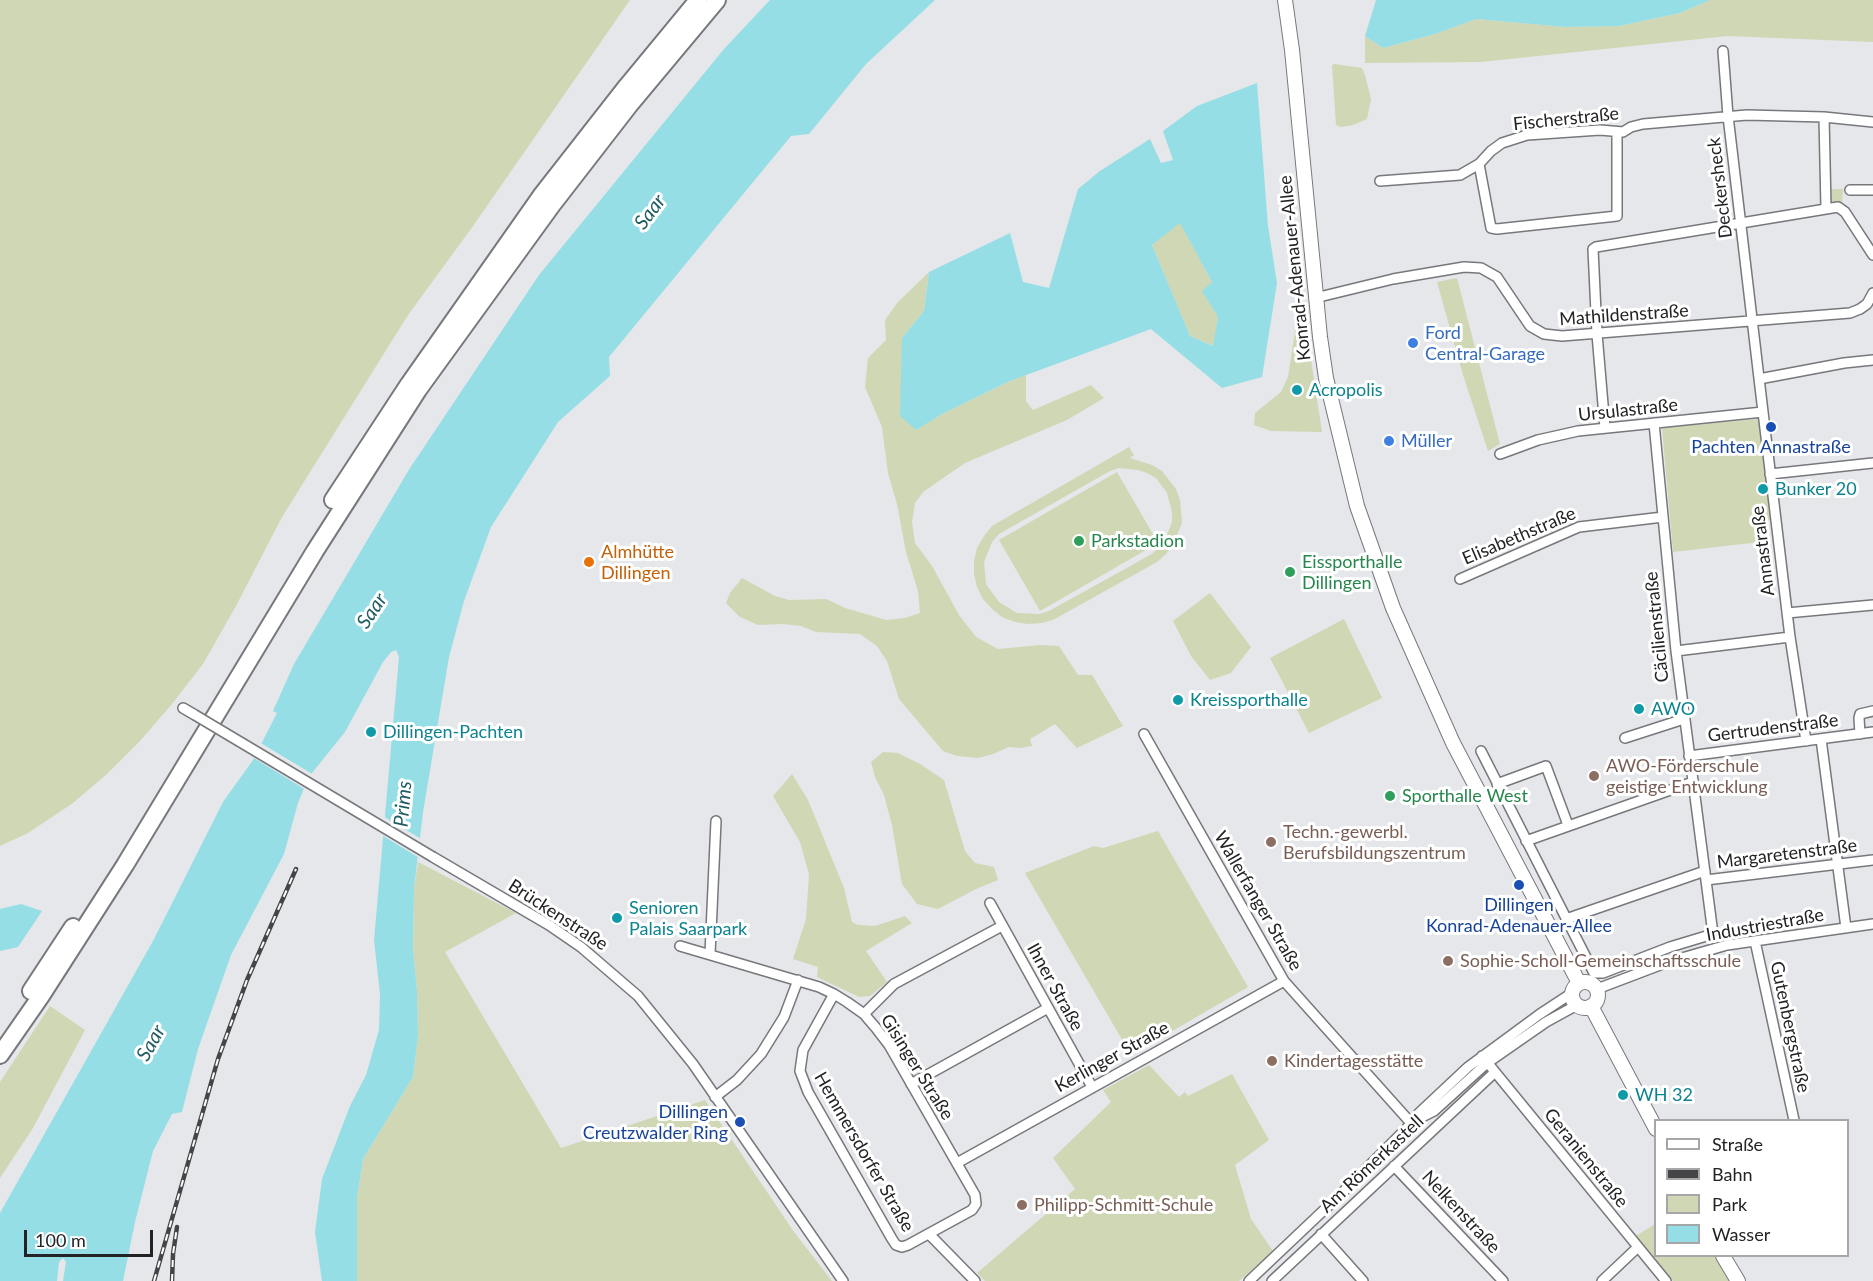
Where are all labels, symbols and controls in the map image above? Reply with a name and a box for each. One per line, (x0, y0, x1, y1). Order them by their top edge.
street label: Fischerstraße (1512, 103, 1620, 135)
street label: Deckersheck (1703, 136, 1737, 240)
street label: Konrad-Adenauer-Allee (1275, 174, 1315, 362)
water label: Saar (629, 190, 671, 234)
street label: Mathildenstraße (1559, 300, 1689, 330)
place label: Ford Central-Garage (1425, 322, 1545, 364)
marker: Ford Central-Garage (1406, 336, 1420, 350)
place label: Acropolis (1309, 379, 1383, 401)
marker: Acropolis (1290, 383, 1304, 397)
street label: Ursulastraße (1577, 394, 1679, 426)
marker: Pachten Annastraße (1764, 420, 1778, 434)
place label: Müller (1401, 430, 1452, 452)
marker: Müller (1382, 434, 1396, 448)
place label: Pachten Annastraße (1691, 436, 1851, 458)
place label: Bunker 20 (1775, 478, 1857, 500)
marker: Bunker 20 (1756, 482, 1770, 496)
street label: Elisabethstraße (1459, 502, 1579, 570)
street label: Annastraße (1747, 505, 1779, 597)
place label: Parkstadion (1091, 530, 1184, 552)
marker: Parkstadion (1072, 534, 1086, 548)
place label: Almhütte Dillingen (601, 541, 674, 584)
place label: Eissporthalle Dillingen (1302, 551, 1403, 594)
marker: Almhütte Dillingen (582, 555, 596, 569)
marker: Eissporthalle Dillingen (1283, 565, 1297, 579)
street label: Cäcilienstraße (1640, 570, 1674, 684)
water label: Saar (352, 589, 392, 633)
place label: Kreissporthalle (1190, 689, 1308, 711)
marker: Kreissporthalle (1171, 693, 1185, 707)
place label: AWO (1651, 698, 1695, 720)
marker: AWO (1632, 702, 1646, 716)
street label: Gertrudenstraße (1707, 709, 1839, 747)
place label: Dillingen-Pachten (383, 721, 523, 743)
marker: Dillingen-Pachten (364, 725, 378, 739)
place label: AWO-Förderschule geistige Entwicklung (1606, 755, 1768, 798)
marker: AWO-Förderschule geistige Entwicklung (1587, 769, 1601, 783)
water label: Prims (389, 780, 417, 828)
place label: Sporthalle West (1402, 785, 1528, 807)
marker: Sporthalle West (1383, 789, 1397, 803)
place label: Techn.-gewerbl. Berufsbildungszentrum (1283, 821, 1466, 864)
street label: Wallerfanger Straße (1209, 827, 1307, 975)
marker: Techn.-gewerbl. Berufsbildungszentrum (1264, 835, 1278, 849)
street label: Margaretenstraße (1716, 835, 1858, 873)
street label: Brückenstraße (504, 875, 612, 955)
marker: Dillingen Konrad-Adenauer-Allee (1512, 878, 1526, 892)
place label: Dillingen Konrad-Adenauer-Allee (1426, 894, 1612, 936)
place label: Senioren Palais Saarpark (629, 897, 747, 940)
street label: Industriestraße (1704, 904, 1826, 946)
marker: Senioren Palais Saarpark (610, 911, 624, 925)
street label: Ihner Straße (1022, 939, 1088, 1035)
place label: Sophie-Scholl-Gemeinschaftsschule (1460, 950, 1741, 972)
marker: Sophie-Scholl-Gemeinschaftsschule (1441, 954, 1455, 968)
street label: Gutenbergstraße (1766, 959, 1814, 1095)
street label: Gisinger Straße (876, 1010, 958, 1124)
street label: Kerlinger Straße (1051, 1017, 1173, 1097)
water label: Saar (131, 1021, 171, 1065)
place label: Kindertagesstätte (1284, 1050, 1423, 1072)
marker: Kindertagesstätte (1265, 1054, 1279, 1068)
street label: Hemmersdorfer Straße (809, 1068, 919, 1236)
place label: WH 32 (1635, 1084, 1693, 1106)
marker: WH 32 (1616, 1088, 1630, 1102)
place label: Dillingen Creutzwalder Ring (583, 1101, 728, 1144)
street label: Geranienstraße (1539, 1104, 1633, 1212)
street label: Am Römerkastell (1316, 1111, 1428, 1217)
marker: Dillingen Creutzwalder Ring (733, 1115, 747, 1129)
legend (1654, 1119, 1849, 1257)
text: Straße (1712, 1133, 1763, 1155)
text: Bahn (1712, 1163, 1753, 1185)
street label: Nelkenstraße (1417, 1166, 1505, 1258)
text: Park (1712, 1193, 1747, 1215)
place label: Philipp-Schmitt-Schule (1034, 1194, 1213, 1216)
marker: Philipp-Schmitt-Schule (1015, 1198, 1029, 1212)
scale bar (27, 1218, 156, 1256)
text: Wasser (1712, 1223, 1770, 1245)
text: 100 m (35, 1229, 86, 1251)

